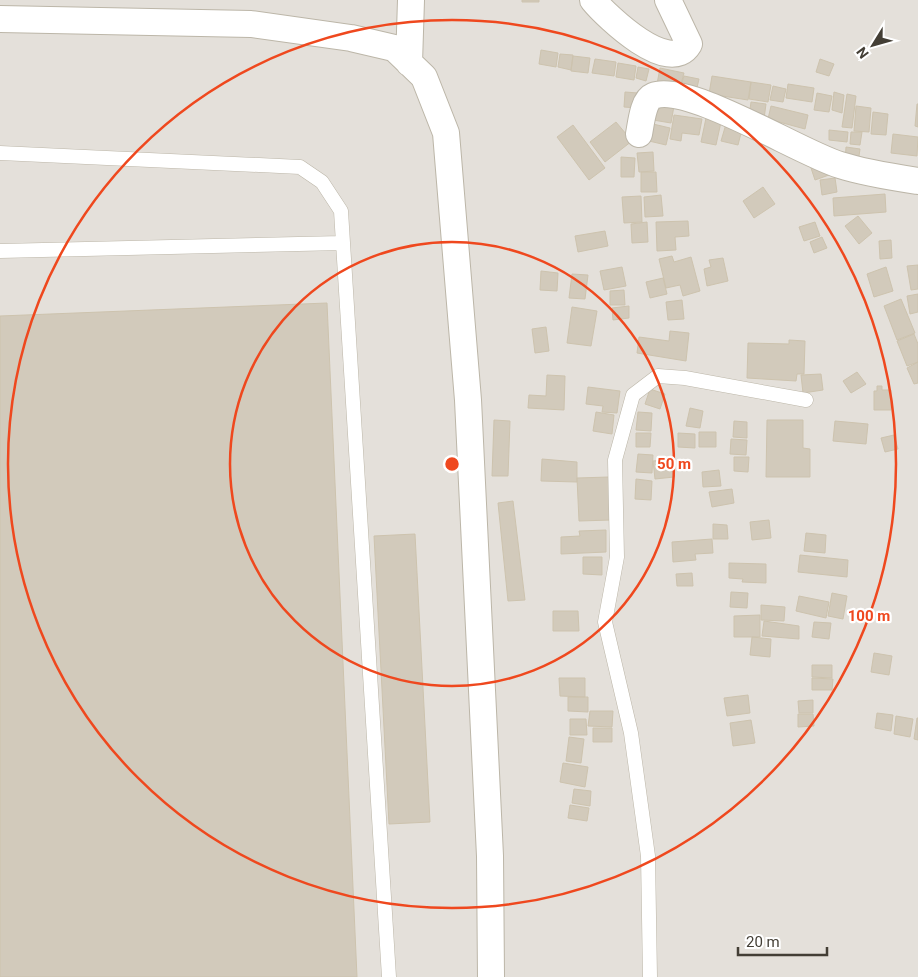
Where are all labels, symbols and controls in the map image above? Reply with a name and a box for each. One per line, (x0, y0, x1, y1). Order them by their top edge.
north arrow (848, 20, 898, 70)
text: N (853, 44, 872, 62)
centre of rings (443, 455, 461, 473)
text: 50 m (657, 455, 691, 473)
text: 100 m (848, 607, 890, 625)
scale bar (738, 924, 827, 956)
text: 20 m (746, 933, 780, 951)

